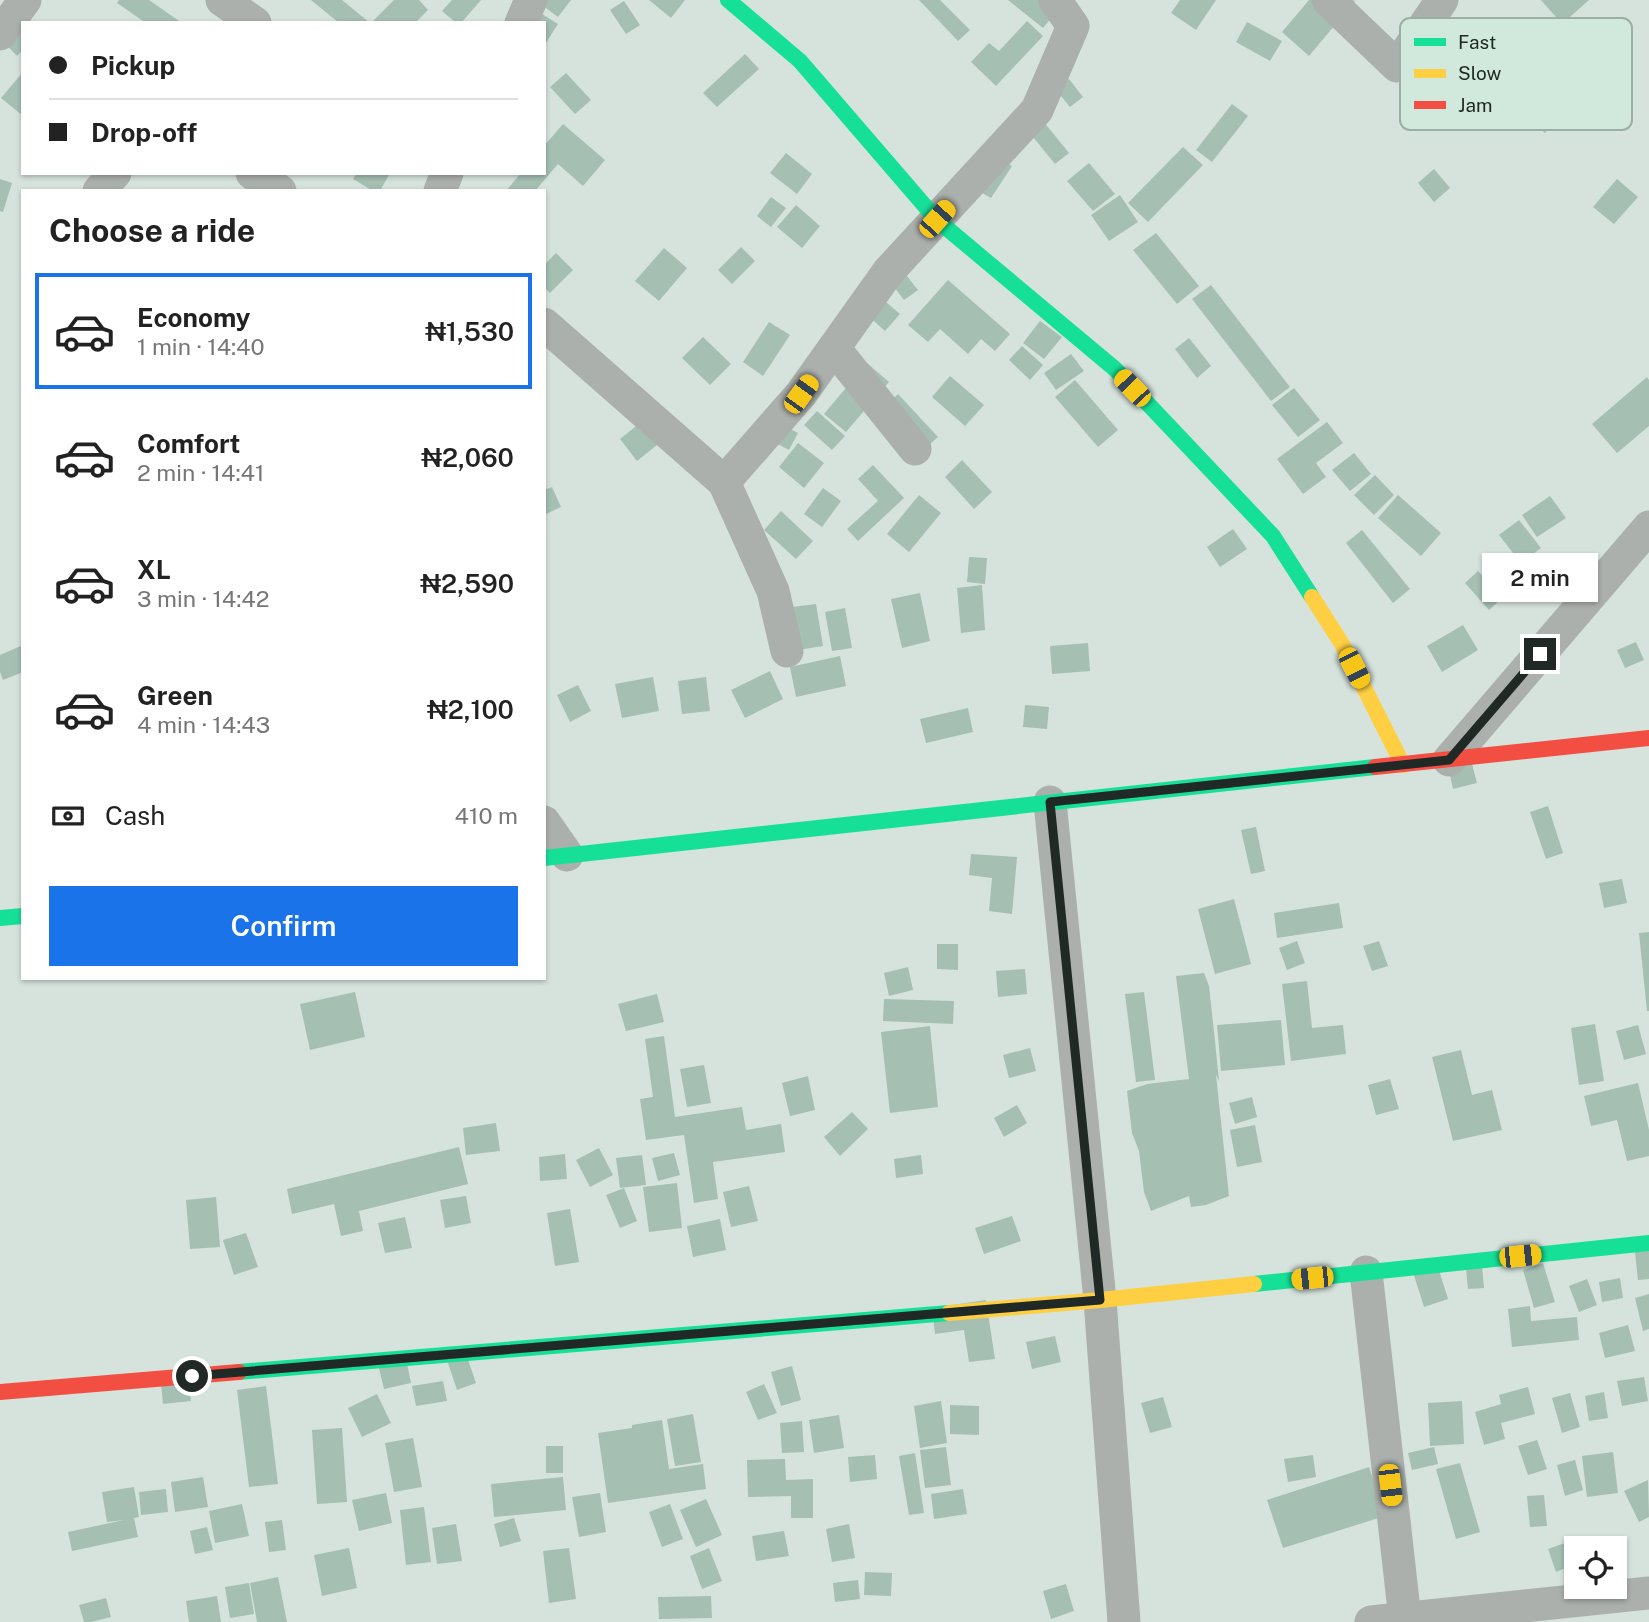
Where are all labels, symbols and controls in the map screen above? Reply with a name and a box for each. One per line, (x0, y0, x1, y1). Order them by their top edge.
legend (1400, 18, 1632, 130)
text: Fast (1458, 31, 1496, 53)
text: Pickup (91, 50, 175, 81)
text: Slow (1458, 62, 1502, 84)
text: Jam (1458, 94, 1492, 116)
text: Drop-off (91, 117, 197, 148)
car (916, 196, 959, 242)
text: Choose a ride (49, 212, 255, 249)
icon: car (53, 300, 116, 363)
text: Economy (137, 302, 250, 333)
text: ₦1,530 (425, 316, 514, 347)
text: 1 min · 14:40 (137, 333, 265, 360)
car (1110, 366, 1155, 410)
car (781, 371, 822, 417)
icon: car (53, 426, 116, 489)
text: Comfort (137, 428, 240, 459)
text: ₦2,060 (421, 442, 514, 473)
text: 2 min · 14:41 (137, 459, 264, 486)
icon: car (53, 552, 116, 615)
callout: 2 min (1482, 552, 1598, 602)
text: XL (137, 554, 171, 585)
text: 2 min (1510, 564, 1570, 591)
text: ₦2,590 (420, 568, 514, 599)
text: 3 min · 14:42 (137, 585, 269, 612)
route end (1524, 638, 1556, 670)
car (1336, 645, 1373, 691)
icon: car (53, 678, 116, 741)
text: Green (137, 680, 213, 711)
text: ₦2,100 (427, 694, 514, 725)
text: 4 min · 14:43 (137, 711, 270, 738)
icon: cash (49, 797, 87, 835)
text: Cash (105, 800, 165, 831)
text: 410 m (455, 802, 518, 829)
button: Confirm (49, 886, 518, 966)
car (1499, 1243, 1542, 1269)
car (1291, 1265, 1334, 1291)
route start (176, 1360, 208, 1392)
car (1378, 1463, 1403, 1507)
map controls (1564, 1536, 1627, 1599)
button: locate (1564, 1536, 1627, 1599)

